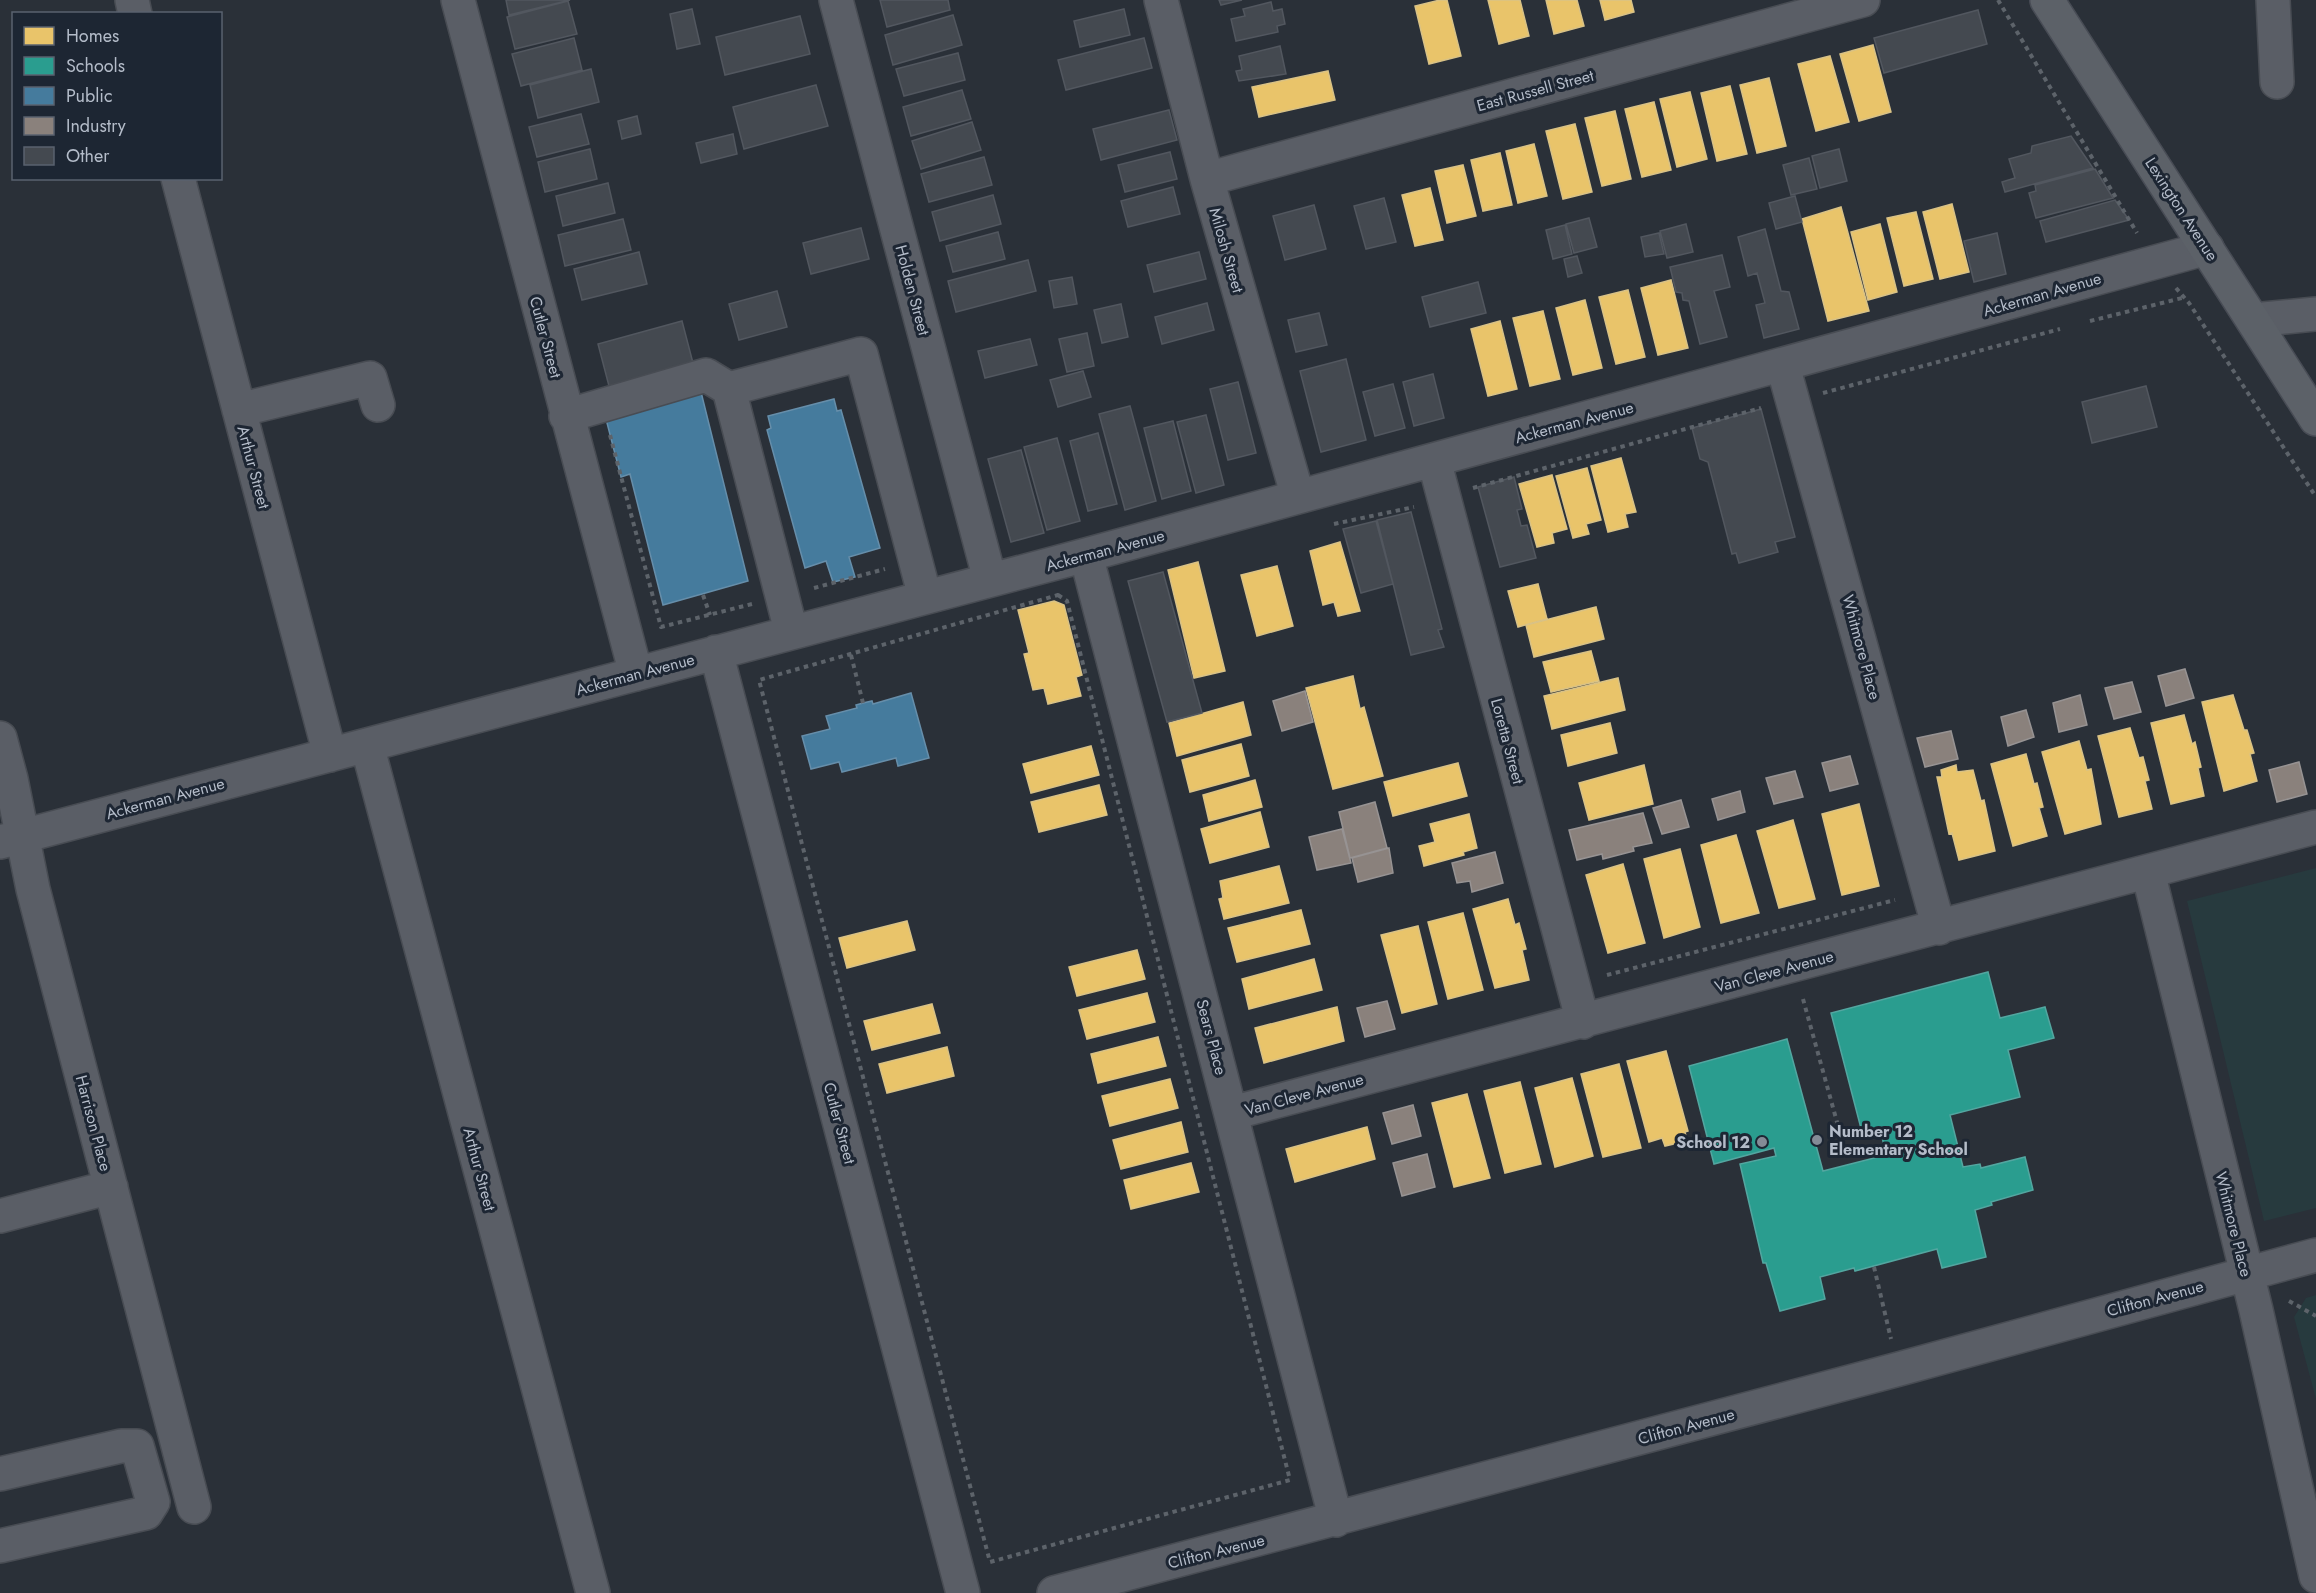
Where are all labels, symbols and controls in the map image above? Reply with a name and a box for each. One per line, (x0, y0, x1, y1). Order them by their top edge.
legend (12, 12, 222, 180)
text: Homes (66, 23, 119, 49)
text: Schools (66, 53, 125, 79)
street label: East Russell Street (1474, 64, 1596, 117)
text: Public (66, 83, 113, 109)
text: Industry (66, 113, 126, 139)
text: Other (66, 143, 110, 169)
street label: Lexington Avenue (2139, 153, 2224, 266)
street label: Milosh Street (1203, 205, 1250, 295)
street label: Holden Street (889, 242, 936, 338)
street label: Ackerman Avenue (1980, 267, 2104, 322)
street label: Cutler Street (524, 294, 567, 381)
street label: Ackerman Avenue (1512, 396, 1636, 449)
street label: Arthur Street (231, 423, 276, 511)
street label: Ackerman Avenue (1043, 524, 1167, 577)
street label: Whitmore Place (1836, 592, 1887, 702)
street label: Ackerman Avenue (573, 648, 697, 701)
street label: Loretta Street (1485, 696, 1530, 787)
street label: Ackerman Avenue (103, 772, 227, 825)
street label: Van Cleve Avenue (1712, 945, 1836, 998)
street label: Sears Place (1190, 997, 1233, 1078)
street label: Van Cleve Avenue (1242, 1068, 1366, 1121)
street label: Harrison Place (70, 1072, 117, 1174)
street label: Cutler Street (818, 1080, 861, 1167)
place label: Number 12 Elementary School (1829, 1120, 1968, 1161)
street label: Arthur Street (457, 1125, 502, 1213)
place label: School 12 (1676, 1131, 1750, 1154)
marker: Number 12 Elementary School (1810, 1133, 1824, 1147)
marker: School 12 (1755, 1135, 1769, 1149)
street label: Whitmore Place (2209, 1169, 2258, 1279)
street label: Clifton Avenue (2104, 1275, 2206, 1322)
street label: Clifton Avenue (1635, 1403, 1737, 1450)
street label: Clifton Avenue (1165, 1528, 1267, 1575)

